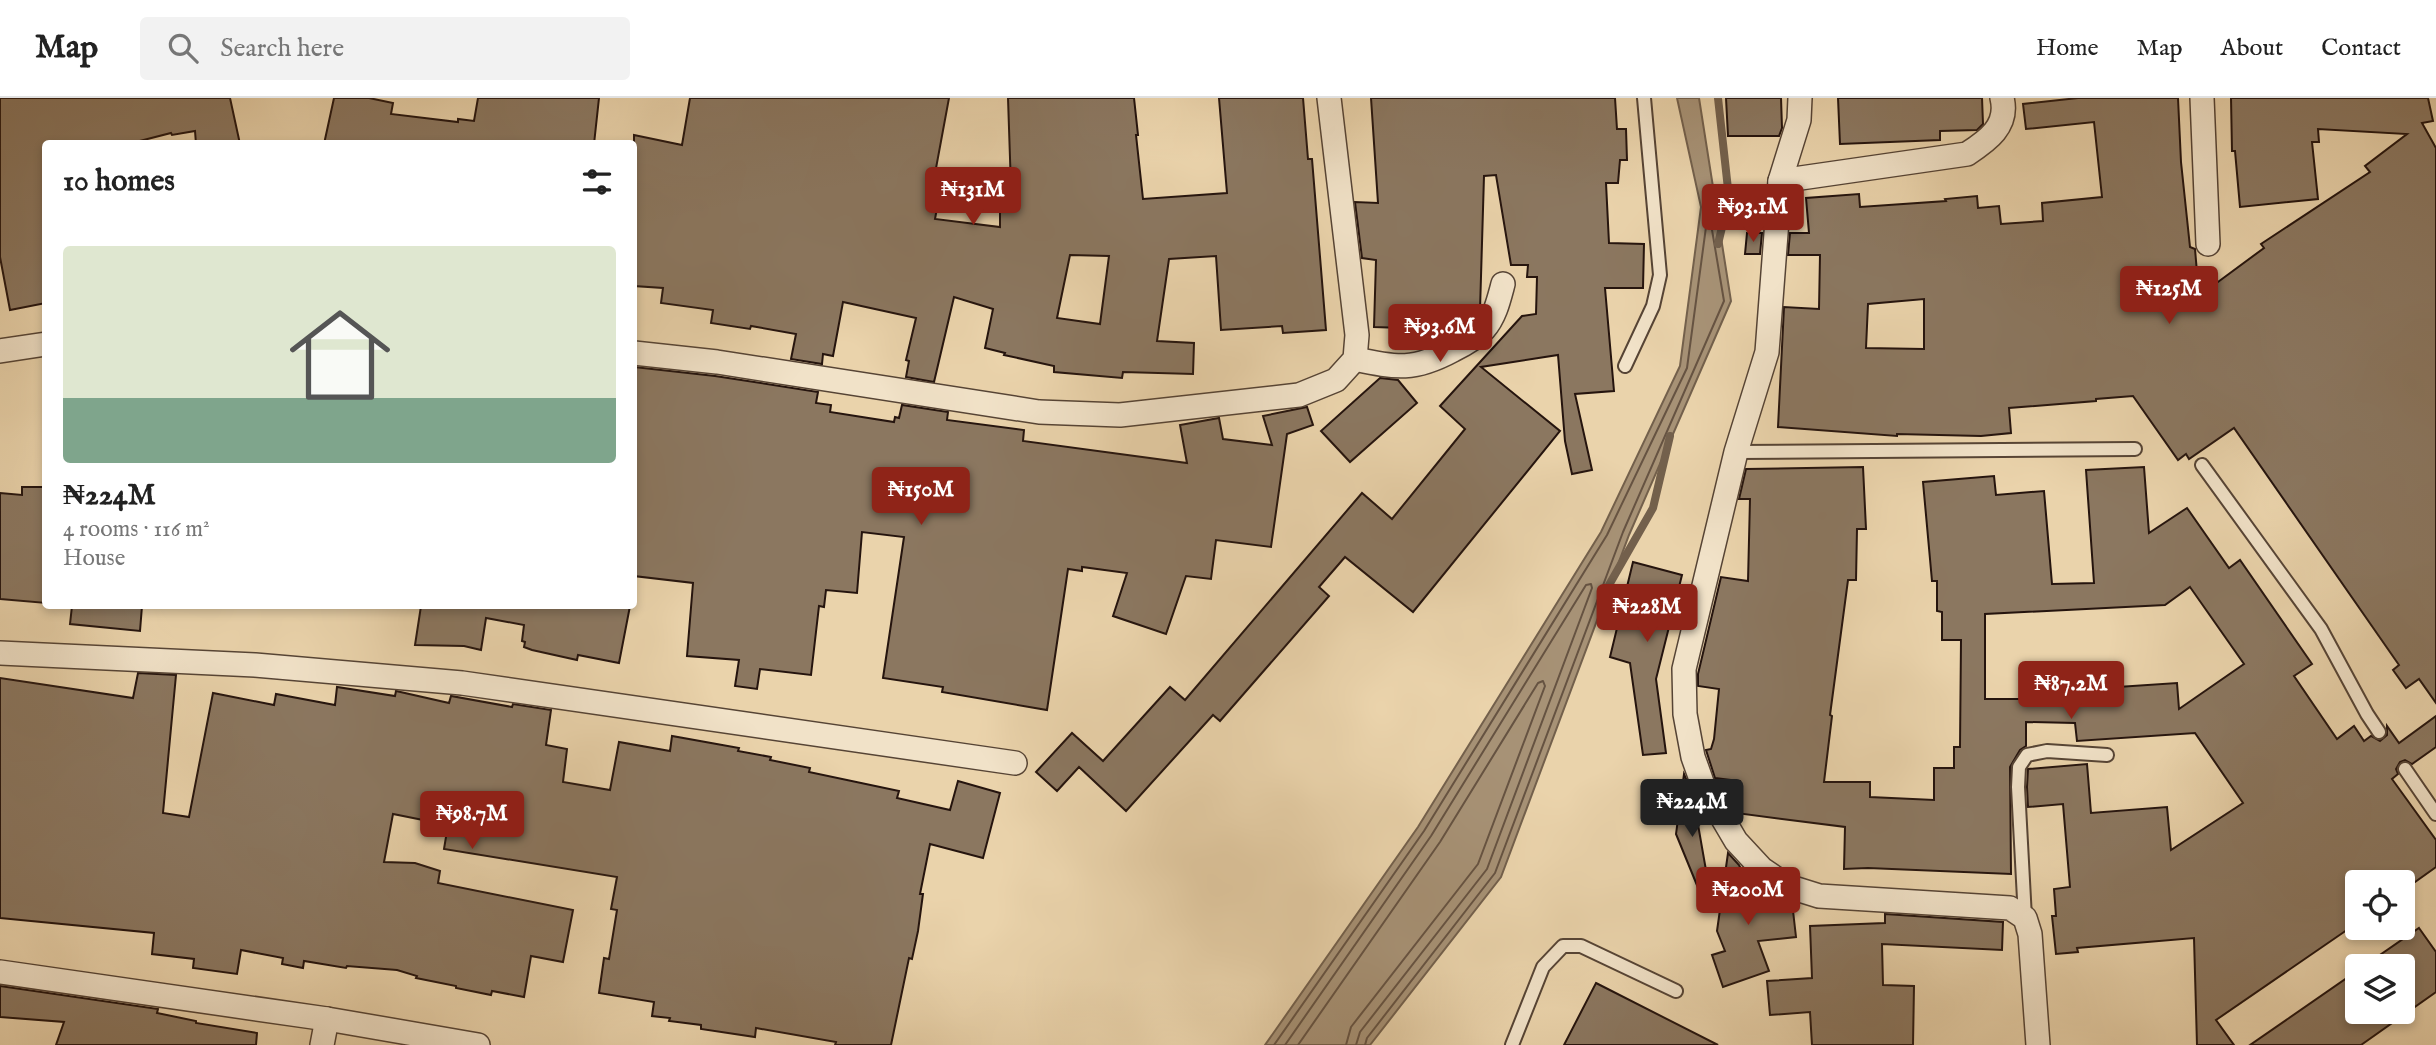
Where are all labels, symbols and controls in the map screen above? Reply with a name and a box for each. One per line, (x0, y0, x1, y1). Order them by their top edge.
search box (140, 17, 630, 80)
text: Map (35, 27, 98, 69)
icon: search (164, 29, 202, 67)
text: Search here (220, 32, 344, 65)
text: Home (2036, 33, 2099, 64)
text: Map (2137, 33, 2183, 64)
text: About (2221, 33, 2283, 64)
text: Contact (2321, 33, 2401, 64)
text: 10 homes (63, 163, 175, 201)
icon: filters (578, 163, 616, 201)
pin: ₦131M (924, 167, 1022, 227)
text: ₦131M (941, 175, 1005, 204)
pin: ₦93.1M (1696, 184, 1810, 244)
text: ₦93.1M (1718, 192, 1788, 221)
pin: ₦125M (2120, 266, 2218, 326)
text: ₦125M (2136, 274, 2202, 303)
icon: home (277, 292, 403, 418)
pin: ₦93.6M (1383, 304, 1497, 364)
text: ₦93.6M (1404, 312, 1476, 341)
pin: ₦150M (872, 468, 970, 527)
text: ₦150M (888, 475, 954, 504)
text: ₦224M (63, 477, 156, 515)
text: 4 rooms · 116 m² (63, 515, 210, 544)
text: House (63, 544, 125, 573)
pin: ₦228M (1598, 584, 1696, 644)
text: ₦228M (1613, 592, 1681, 621)
pin: ₦87.2M (2014, 662, 2128, 721)
text: ₦87.2M (2034, 669, 2108, 698)
pin: ₦224M (1643, 780, 1741, 839)
text: ₦224M (1656, 787, 1728, 816)
pin: ₦98.7M (415, 792, 529, 851)
text: ₦98.7M (436, 799, 508, 828)
pin: ₦200M (1699, 868, 1797, 927)
map controls (2345, 870, 2415, 1024)
button: locate (2345, 870, 2415, 940)
text: ₦200M (1712, 875, 1784, 904)
button: layers (2345, 954, 2415, 1024)

